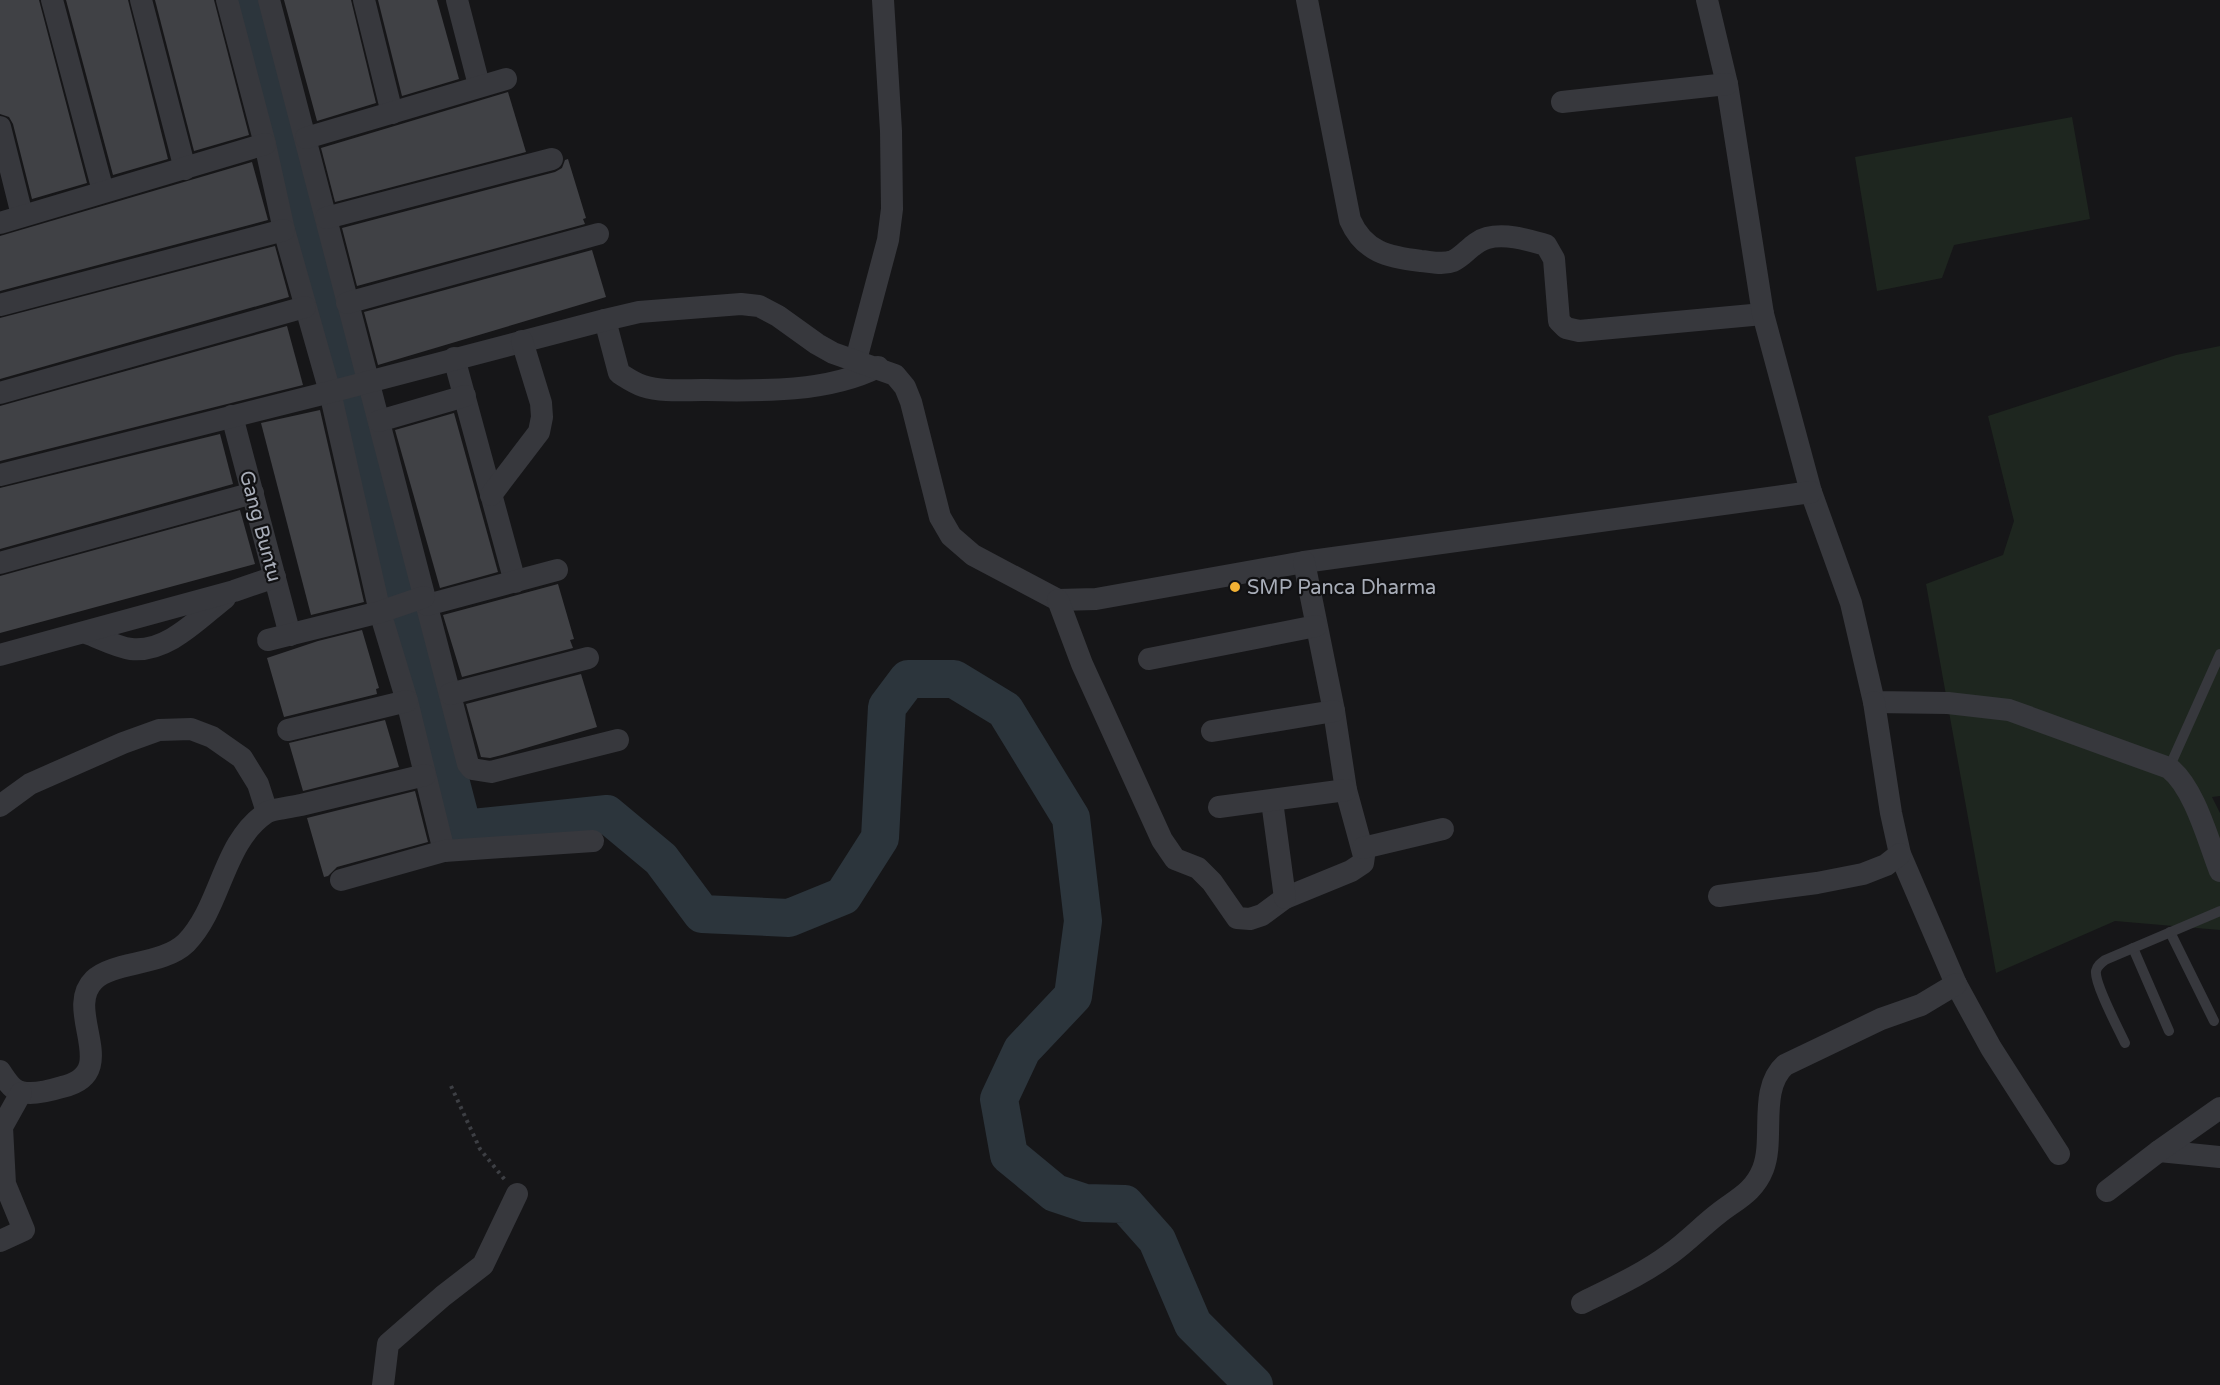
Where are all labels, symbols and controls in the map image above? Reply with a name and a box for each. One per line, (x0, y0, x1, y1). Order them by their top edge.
street label: Gang Buntu (234, 468, 286, 584)
place label: SMP Panca Dharma (1247, 576, 1436, 600)
marker: SMP Panca Dharma (1228, 580, 1242, 594)

